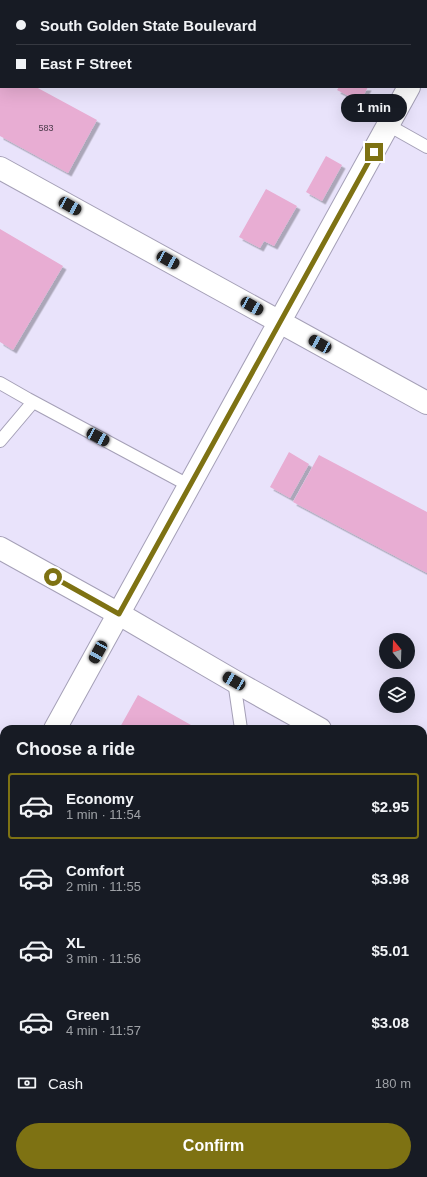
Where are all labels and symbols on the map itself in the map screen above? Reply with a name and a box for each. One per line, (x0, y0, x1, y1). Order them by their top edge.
callout: 1 min (341, 94, 407, 122)
house number: 583 (38, 123, 54, 133)
route end (365, 143, 383, 161)
car (57, 195, 83, 217)
car (155, 249, 181, 271)
car (239, 295, 265, 317)
car (307, 333, 333, 355)
car (85, 426, 111, 448)
route start (44, 568, 62, 586)
north arrow (379, 633, 415, 669)
car (87, 639, 109, 665)
car (221, 670, 247, 692)

